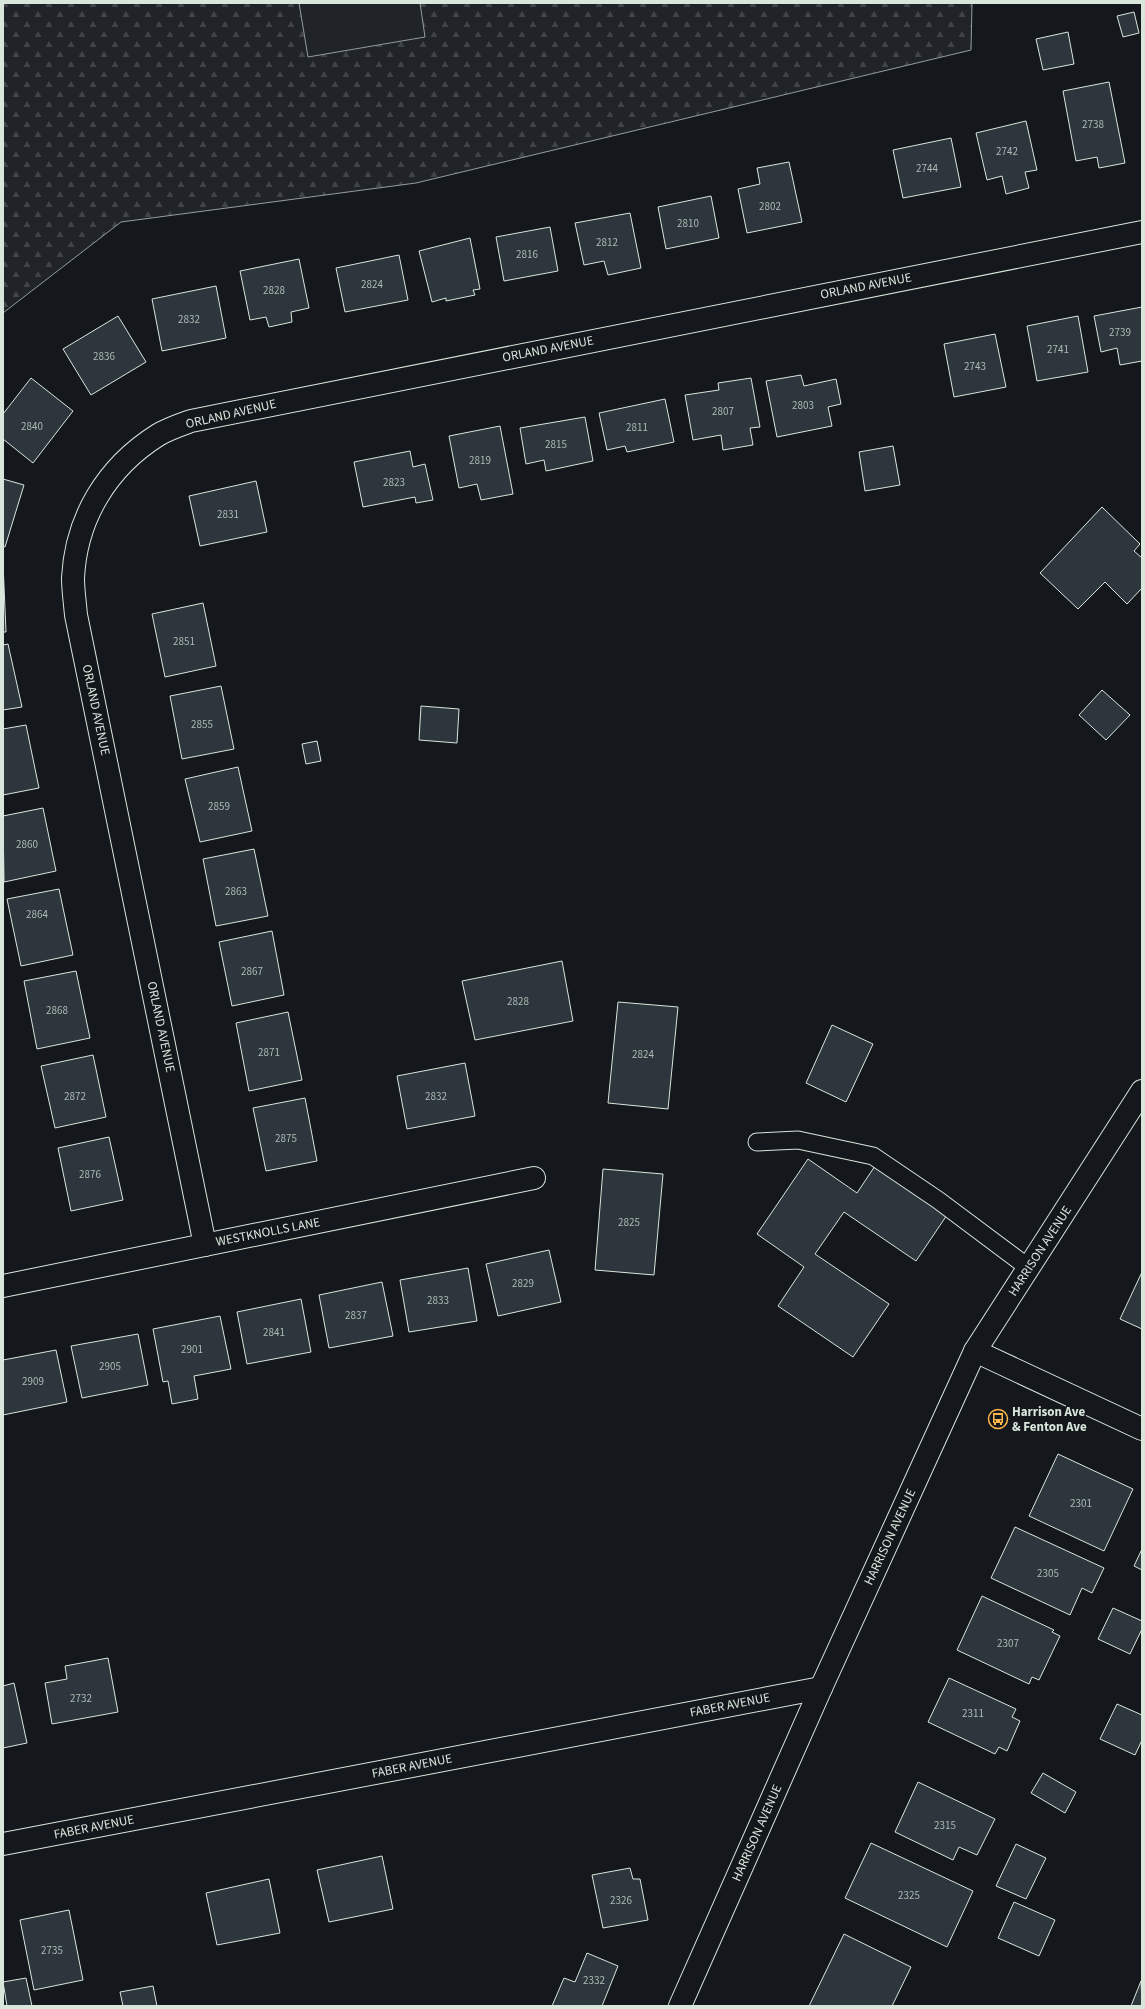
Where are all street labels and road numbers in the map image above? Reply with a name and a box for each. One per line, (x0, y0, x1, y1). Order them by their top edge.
street label: ORLAND AVENUE (819, 268, 913, 304)
street label: ORLAND AVENUE (501, 331, 595, 367)
street label: ORLAND AVENUE (184, 395, 278, 433)
street label: ORLAND AVENUE (78, 663, 114, 757)
street label: ORLAND AVENUE (143, 980, 179, 1074)
street label: HARRISON AVENUE (1004, 1202, 1076, 1300)
street label: WESTKNOLLS LANE (214, 1213, 322, 1251)
street label: HARRISON AVENUE (860, 1486, 920, 1588)
street label: FABER AVENUE (688, 1688, 772, 1722)
street label: FABER AVENUE (370, 1749, 454, 1783)
street label: HARRISON AVENUE (728, 1782, 787, 1884)
street label: FABER AVENUE (52, 1810, 136, 1844)

